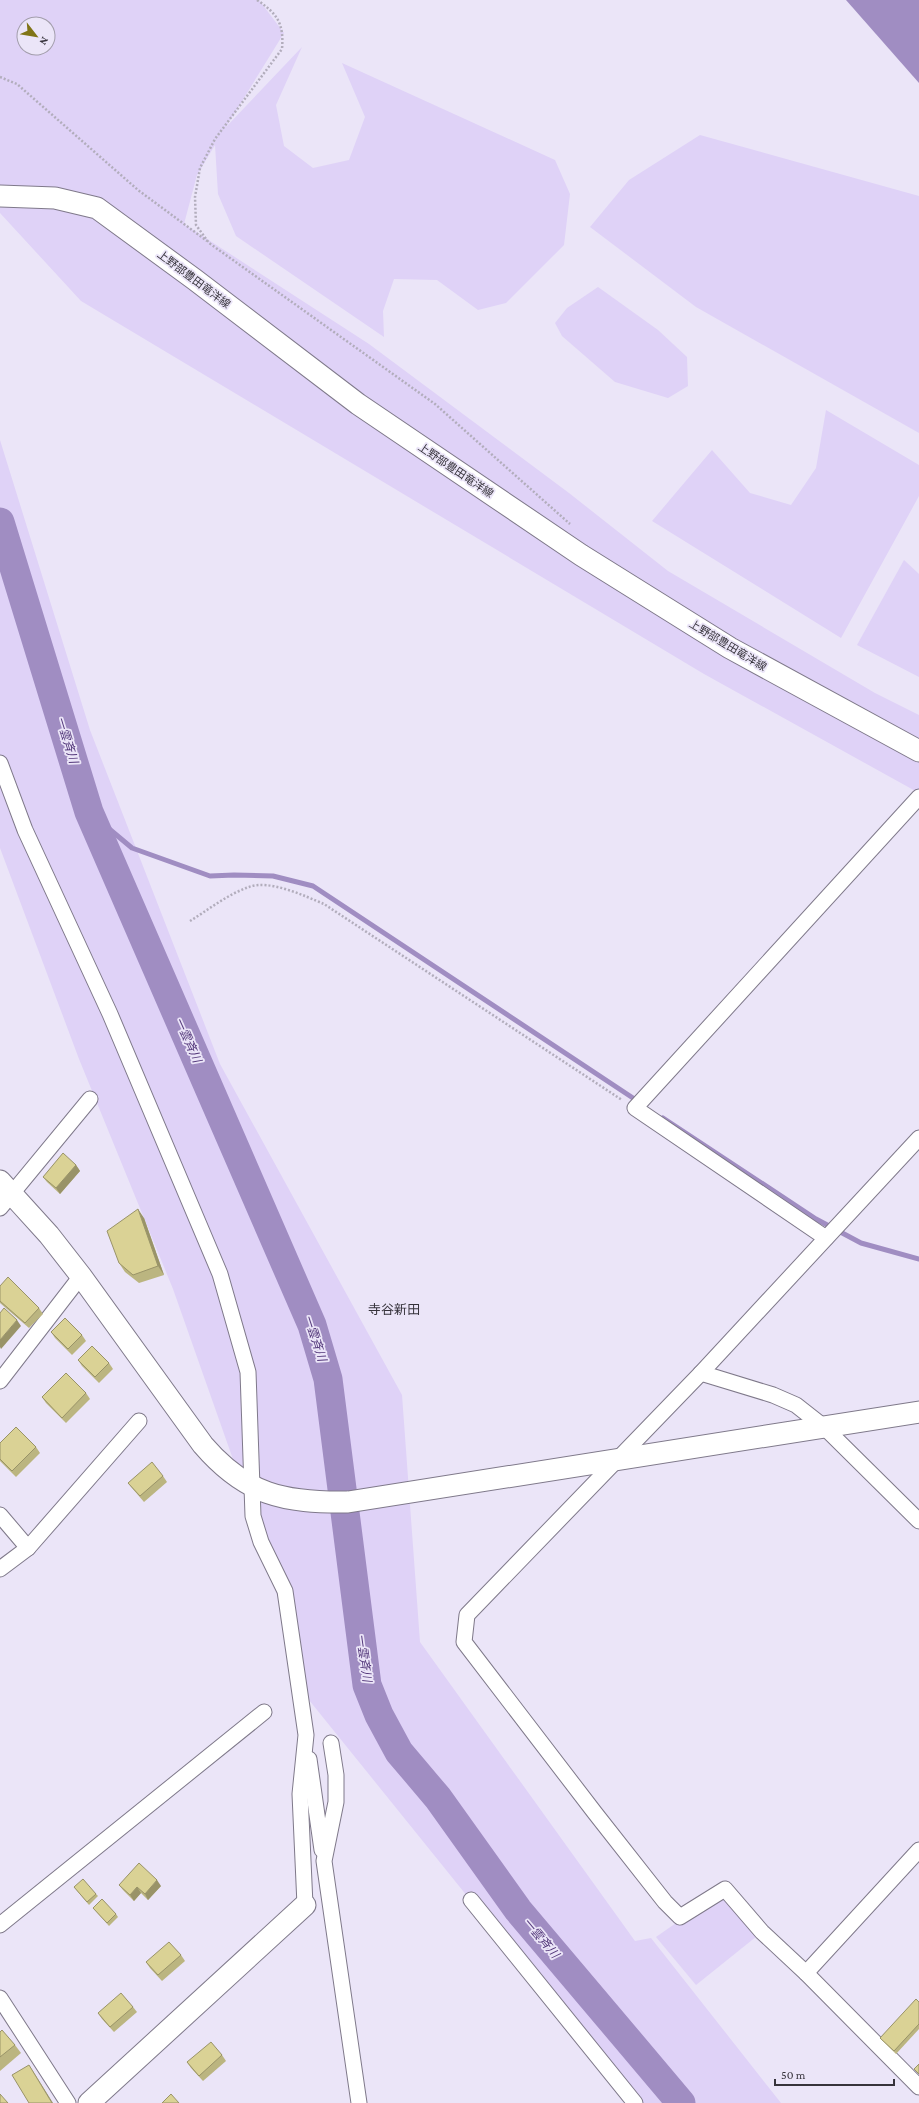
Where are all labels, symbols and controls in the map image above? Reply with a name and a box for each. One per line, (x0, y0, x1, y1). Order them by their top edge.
north arrow (16, 16, 56, 56)
text: N (37, 35, 52, 48)
street label: 上野部豊田竜洋線 (155, 248, 233, 310)
street label: 上野部豊田竜洋線 (416, 440, 496, 500)
street label: 上野部豊田竜洋線 (687, 617, 769, 673)
water label: 一雲斉川 (53, 715, 81, 767)
water label: 一雲斉川 (172, 1015, 205, 1067)
district label: 寺谷新田 (368, 1302, 420, 1317)
water label: 一雲斉川 (301, 1313, 330, 1365)
water label: 一雲斉川 (354, 1633, 375, 1685)
water label: 一雲斉川 (520, 1915, 563, 1962)
scale bar (775, 2061, 894, 2087)
text: 50 m (781, 2068, 806, 2082)

